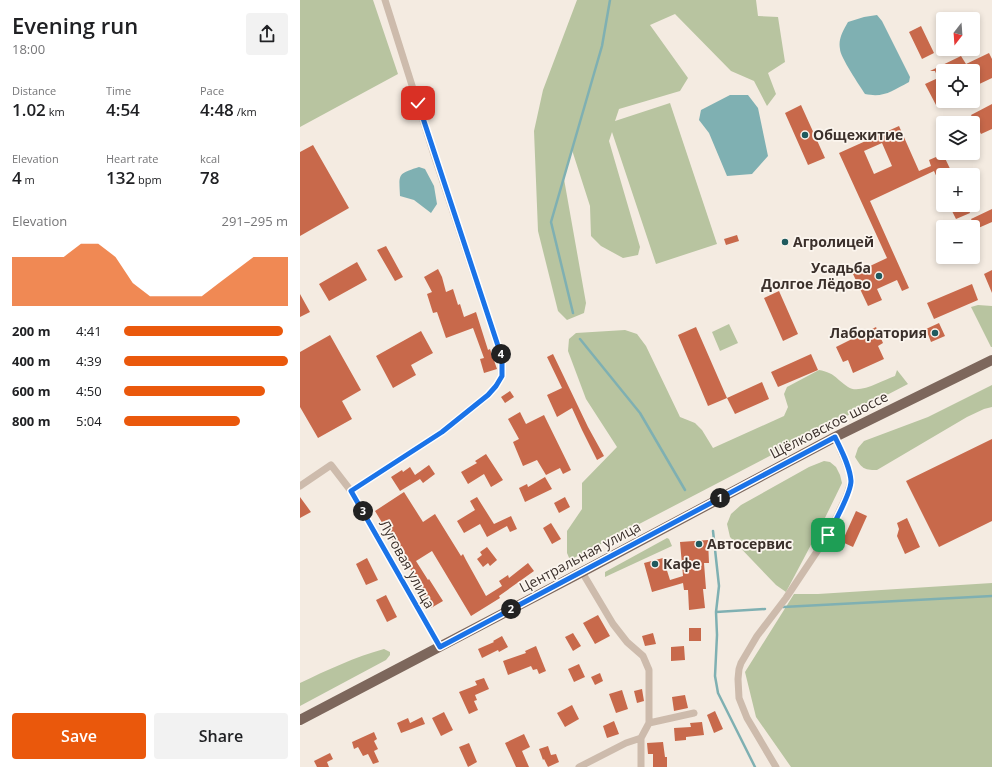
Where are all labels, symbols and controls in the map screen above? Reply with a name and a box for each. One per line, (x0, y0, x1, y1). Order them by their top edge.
text: Evening run (12, 10, 138, 40)
north arrow (936, 12, 980, 56)
map controls (936, 12, 980, 264)
button: share (246, 13, 288, 55)
text: 18:00 (12, 40, 45, 58)
button: locate (936, 64, 980, 108)
text: Distance (12, 83, 56, 98)
text: Time (106, 83, 131, 98)
text: Pace (200, 83, 224, 98)
pin (401, 86, 435, 120)
icon: check (407, 92, 429, 114)
text: 1.02 (12, 98, 46, 121)
text: 4:54 (106, 98, 140, 121)
text: 4:48 (200, 98, 234, 121)
text: km (46, 104, 65, 119)
text: /km (234, 104, 257, 119)
button: layers (936, 116, 980, 160)
place label: Общежитие (813, 125, 903, 144)
marker: Общежитие (800, 130, 810, 140)
text: Elevation (12, 151, 59, 166)
text: Heart rate (106, 151, 158, 166)
text: kcal (200, 151, 220, 166)
text: 4 (12, 166, 22, 189)
text: 132 (106, 166, 135, 189)
text: 78 (200, 166, 219, 189)
button: + (936, 168, 980, 212)
text: m (22, 172, 35, 187)
text: bpm (135, 172, 162, 187)
text: Elevation (12, 212, 67, 230)
text: 291–295 m (221, 212, 288, 230)
button: − (936, 220, 980, 264)
place label: Агролицей (793, 232, 874, 251)
marker: Агролицей (780, 237, 790, 247)
place label: Усадьба Долгое Лёдово (761, 258, 871, 293)
marker: Усадьба Долгое Лёдово (874, 271, 884, 281)
text: 200 m (12, 322, 50, 340)
text: 4:41 (76, 322, 102, 340)
place label: Лаборатория (830, 323, 927, 342)
marker: Лаборатория (930, 328, 940, 338)
pin: 4 (491, 344, 511, 364)
text: 4 (498, 346, 504, 361)
text: 400 m (12, 352, 50, 370)
text: 4:39 (76, 352, 102, 370)
text: 600 m (12, 382, 50, 400)
text: 4:50 (76, 382, 102, 400)
street label: Щёлковское шоссе (767, 386, 891, 463)
text: 800 m (12, 412, 50, 430)
text: 5:04 (76, 412, 102, 430)
pin: 1 (710, 488, 730, 508)
text: 1 (717, 490, 723, 505)
pin: 3 (353, 501, 373, 521)
text: 3 (360, 503, 366, 518)
street label: Луговая улица (375, 516, 440, 612)
street label: Центральная улица (516, 517, 644, 597)
pin (811, 518, 845, 552)
icon: arrive (817, 524, 839, 546)
place label: Автосервис (707, 534, 792, 553)
marker: Автосервис (694, 539, 704, 549)
place label: Кафе (663, 554, 701, 573)
marker: Кафе (650, 559, 660, 569)
pin: 2 (501, 599, 521, 619)
text: 2 (508, 601, 514, 616)
button: Save (12, 713, 146, 759)
button: Share (154, 713, 288, 759)

